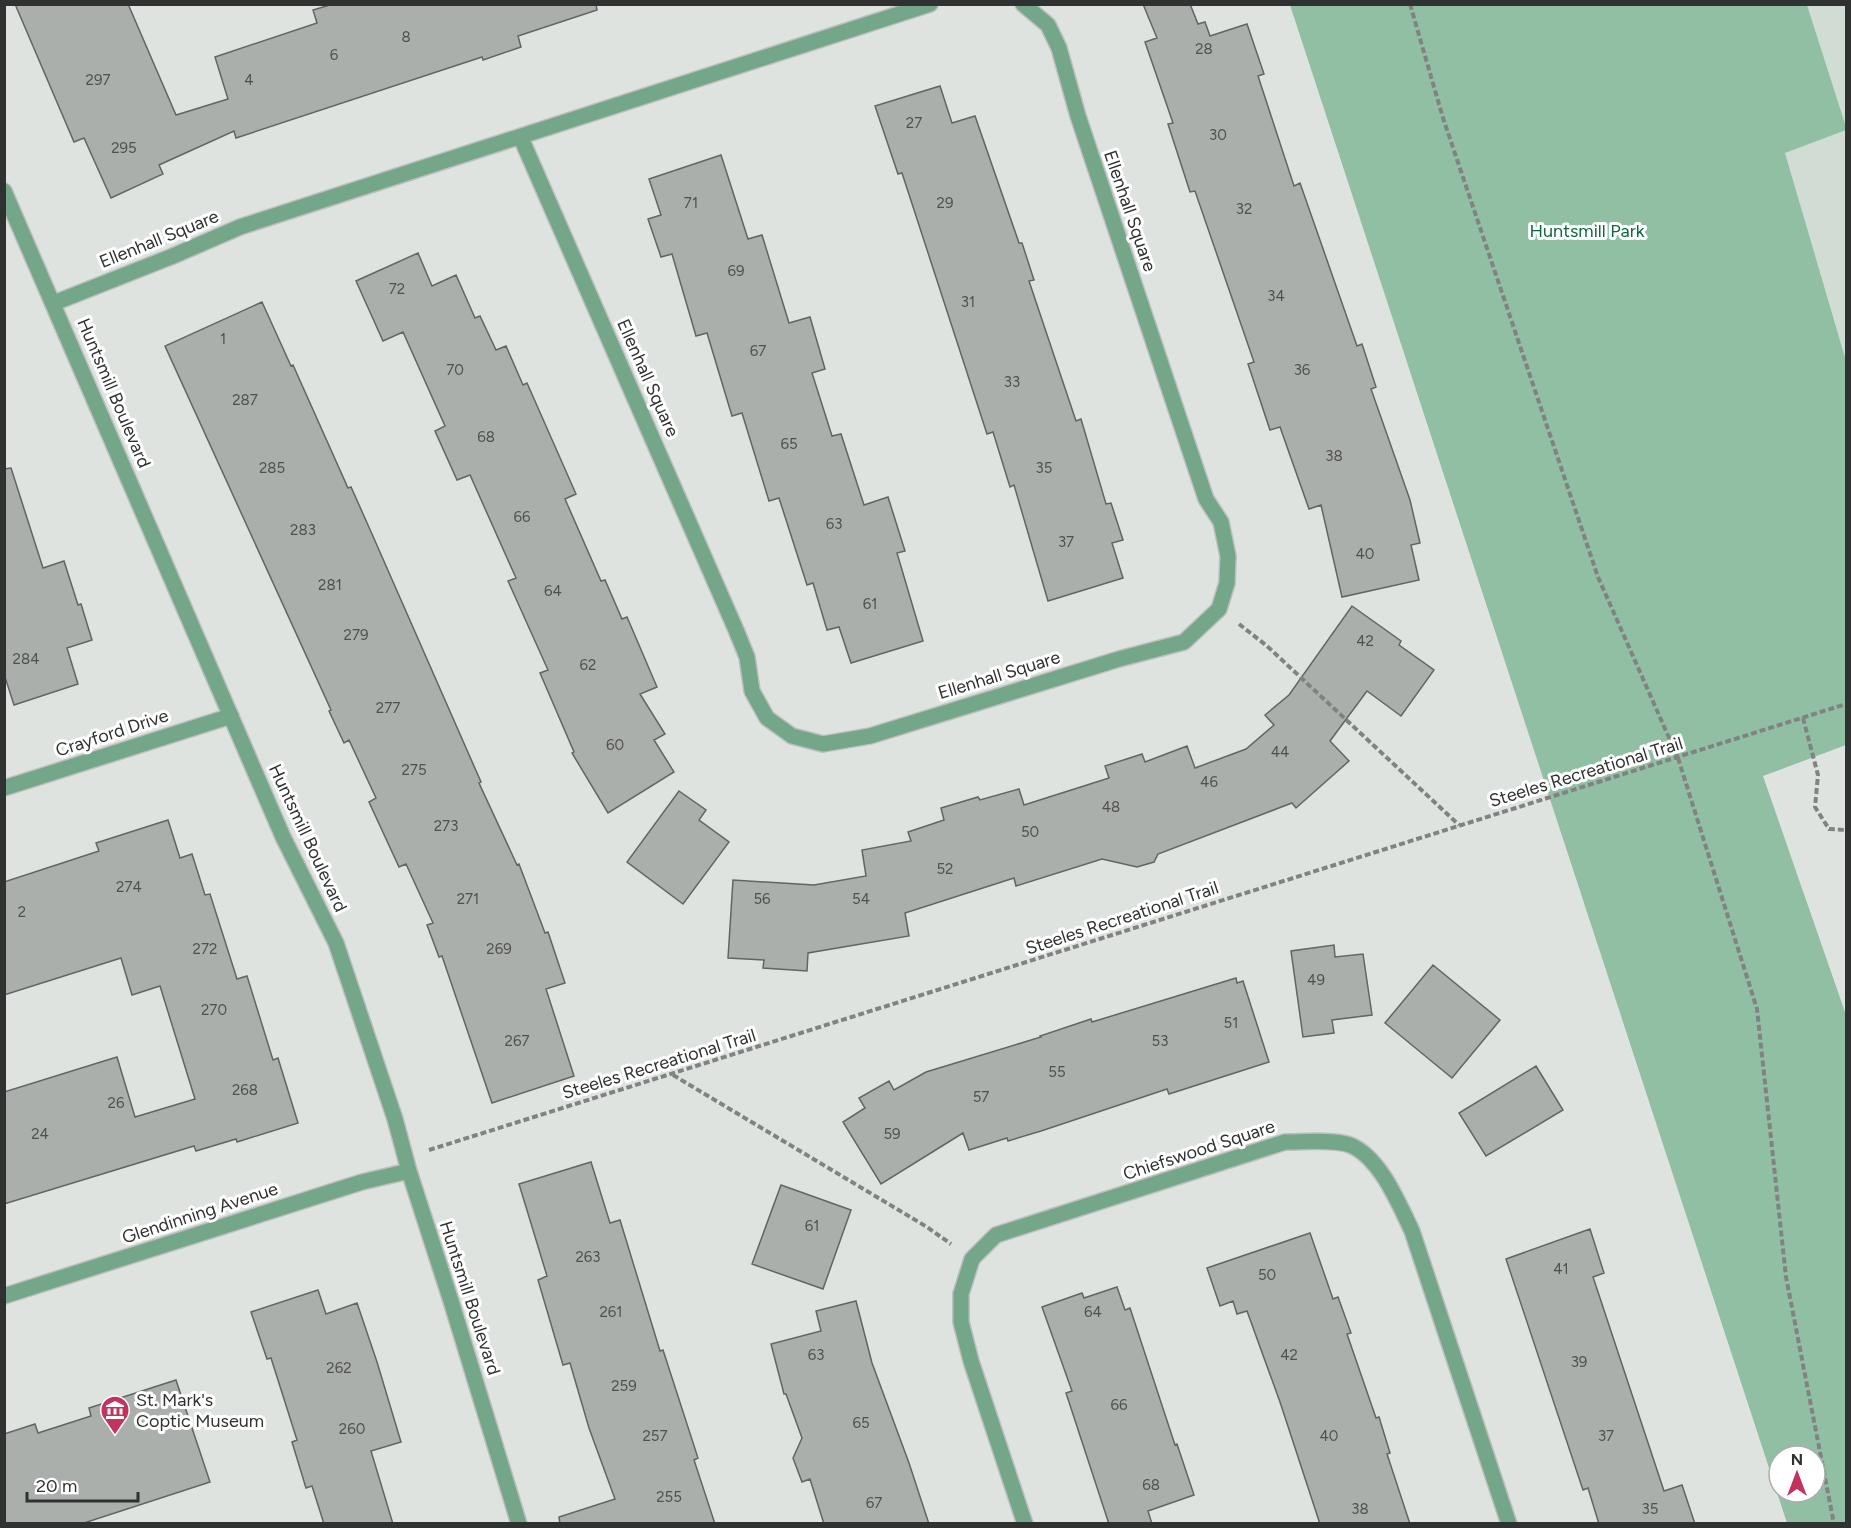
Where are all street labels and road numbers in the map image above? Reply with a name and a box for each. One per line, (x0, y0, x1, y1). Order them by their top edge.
street label: Ellenhall Square (1099, 148, 1161, 275)
street label: Ellenhall Square (96, 205, 222, 273)
street label: Huntsmill Boulevard (72, 315, 156, 471)
street label: Ellenhall Square (612, 316, 684, 440)
street label: Ellenhall Square (935, 646, 1063, 704)
street label: Crayford Drive (53, 704, 171, 762)
street label: Steeles Recreational Trail (1486, 732, 1686, 812)
street label: Huntsmill Boulevard (264, 761, 352, 915)
street label: Steeles Recreational Trail (1023, 876, 1221, 960)
street label: Steeles Recreational Trail (559, 1024, 759, 1104)
street label: Chiefswood Square (1120, 1115, 1278, 1185)
street label: Glendinning Avenue (119, 1177, 281, 1249)
street label: Huntsmill Boulevard (435, 1218, 505, 1378)

